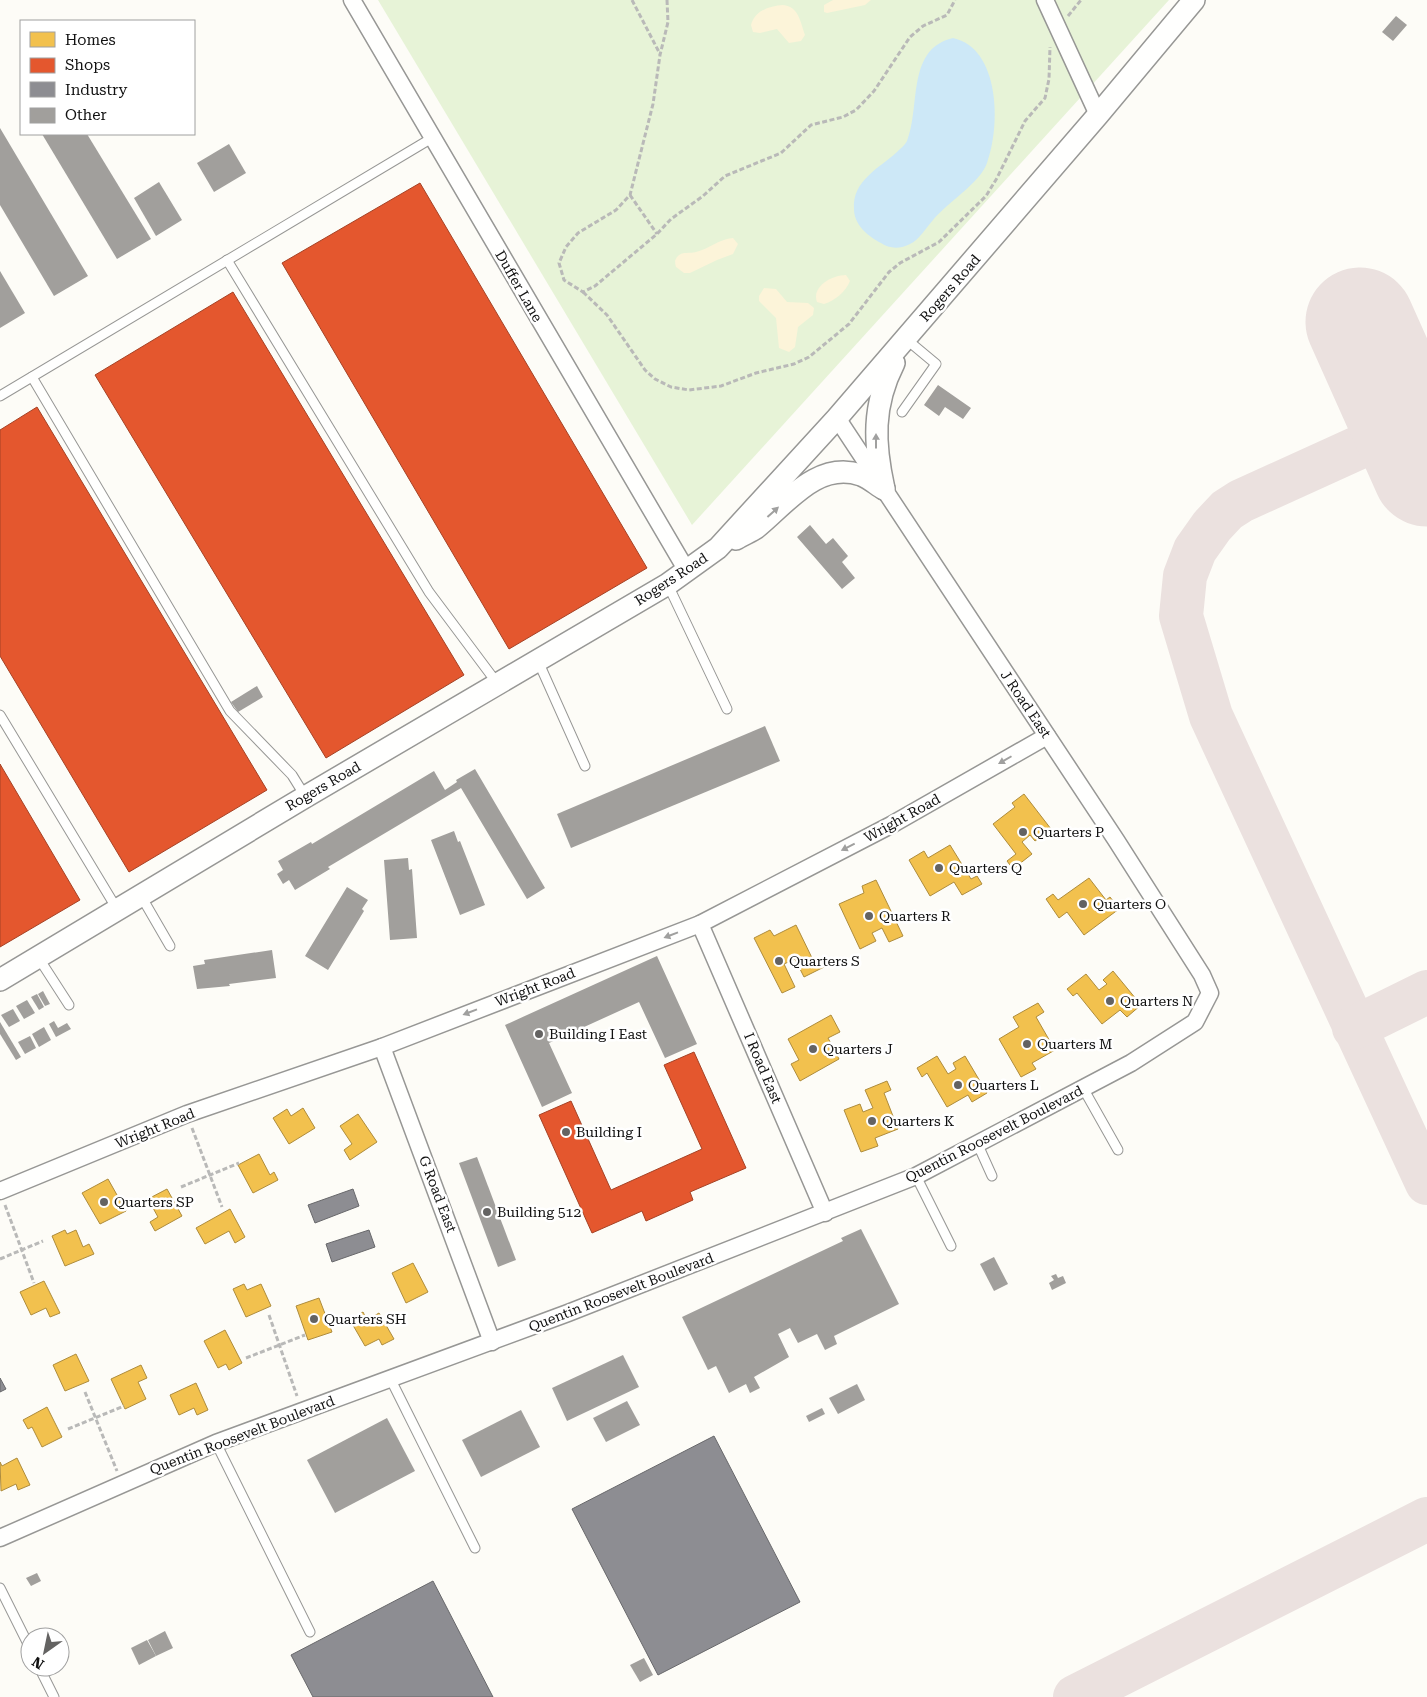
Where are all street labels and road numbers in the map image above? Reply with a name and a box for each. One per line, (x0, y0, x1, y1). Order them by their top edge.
street label: Duffer Lane (492, 247, 546, 325)
street label: Rogers Road (917, 251, 984, 325)
street label: Rogers Road (632, 549, 710, 608)
street label: J Road East (998, 667, 1054, 741)
street label: Rogers Road (283, 758, 363, 814)
street label: Wright Road (861, 791, 943, 845)
street label: Wright Road (493, 964, 577, 1010)
street label: I Road East (741, 1030, 785, 1106)
street label: Quentin Roosevelt Boulevard (903, 1082, 1085, 1186)
street label: Wright Road (113, 1105, 197, 1151)
street label: G Road East (416, 1153, 460, 1235)
street label: Quentin Roosevelt Boulevard (526, 1249, 716, 1335)
street label: Quentin Roosevelt Boulevard (147, 1392, 337, 1478)

